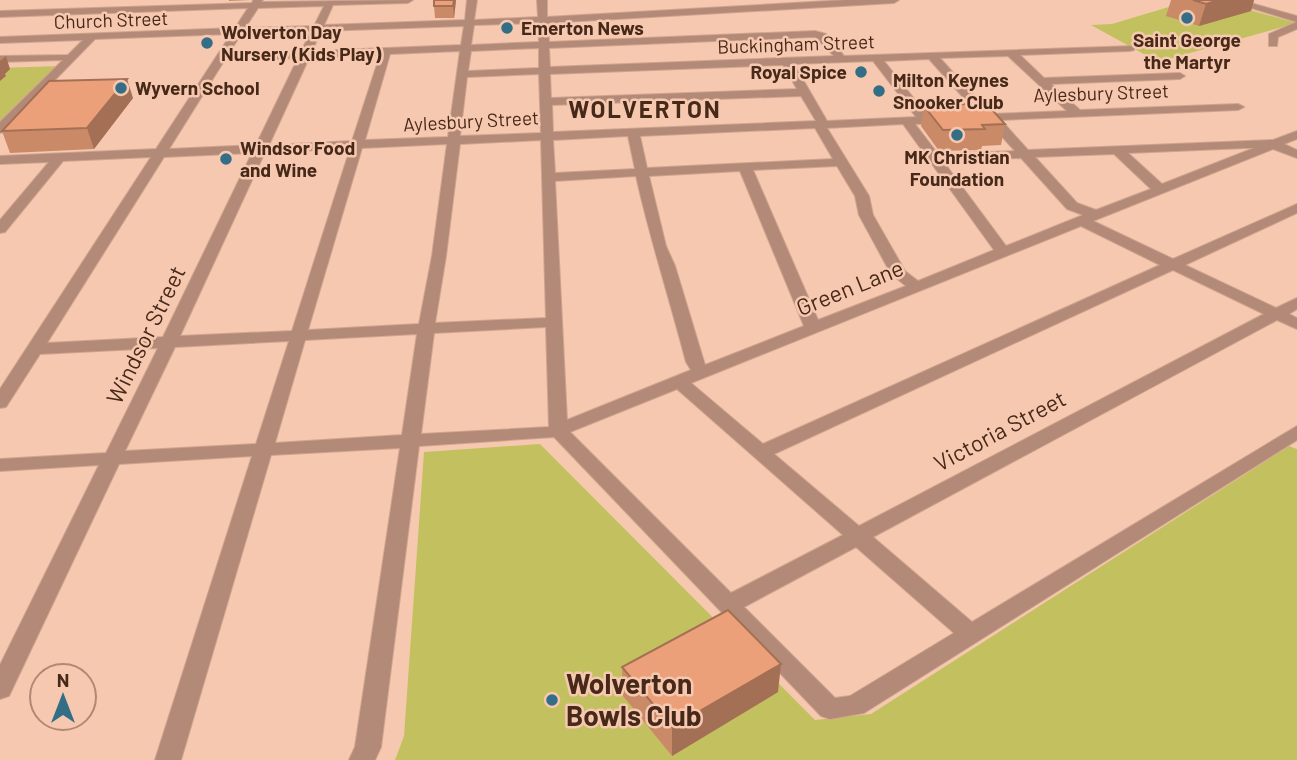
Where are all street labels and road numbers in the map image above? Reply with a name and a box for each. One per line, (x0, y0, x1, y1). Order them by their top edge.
street label: Church Street (53, 6, 169, 33)
street label: Buckingham Street (717, 29, 875, 58)
street label: Aylesbury Street (1033, 79, 1169, 106)
street label: Aylesbury Street (403, 105, 539, 136)
street label: Green Lane (792, 253, 907, 321)
street label: Windsor Street (100, 261, 191, 408)
street label: Victoria Street (929, 384, 1070, 477)

